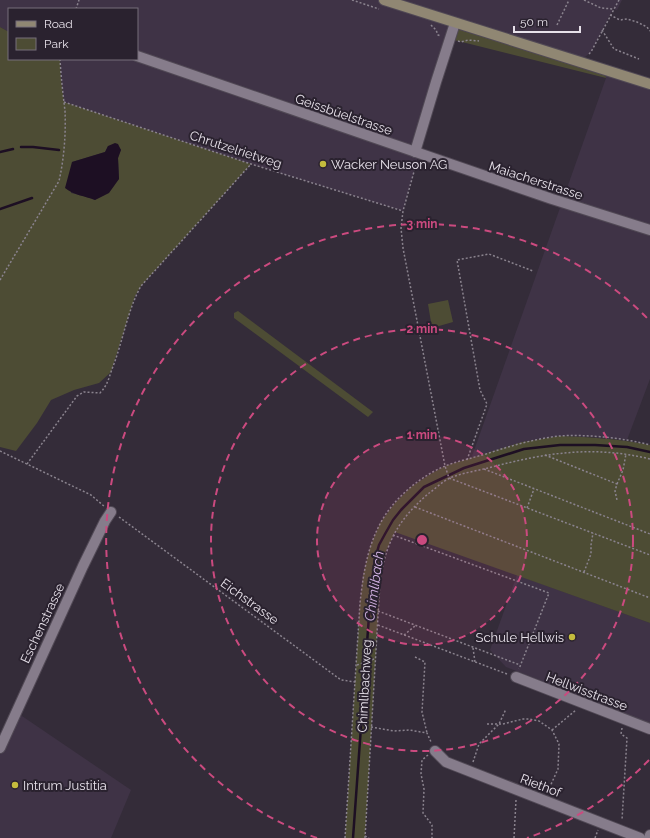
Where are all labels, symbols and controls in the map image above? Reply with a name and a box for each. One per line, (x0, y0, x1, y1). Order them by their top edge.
legend (8, 8, 138, 60)
scale bar (514, 8, 580, 34)
text: 50 m (520, 15, 548, 29)
text: Road (44, 17, 73, 31)
text: Park (44, 37, 69, 51)
street label: Geissbüelstrasse (293, 91, 395, 138)
street label: Chrutzelrietweg (188, 128, 284, 171)
place label: Wacker Neuson AG (331, 157, 447, 172)
street label: Maiacherstrasse (487, 158, 585, 203)
marker: Wacker Neuson AG (318, 159, 328, 169)
text: 3 min (406, 217, 438, 231)
text: 2 min (406, 322, 438, 336)
text: 1 min (407, 428, 437, 442)
centre of rings (415, 533, 429, 547)
water label: Chimlibach (361, 550, 387, 622)
street label: Eichstrasse (218, 575, 282, 628)
street label: Eschenstrasse (17, 580, 68, 666)
place label: Schule Hellwis (476, 630, 564, 645)
marker: Schule Hellwis (567, 632, 577, 642)
street label: Chimlibachweg (355, 639, 374, 733)
street label: Hellwisstrasse (544, 669, 630, 714)
street label: Riethof (518, 771, 564, 800)
place label: Intrum Justitia (23, 778, 107, 793)
marker: Intrum Justitia (10, 780, 20, 790)

